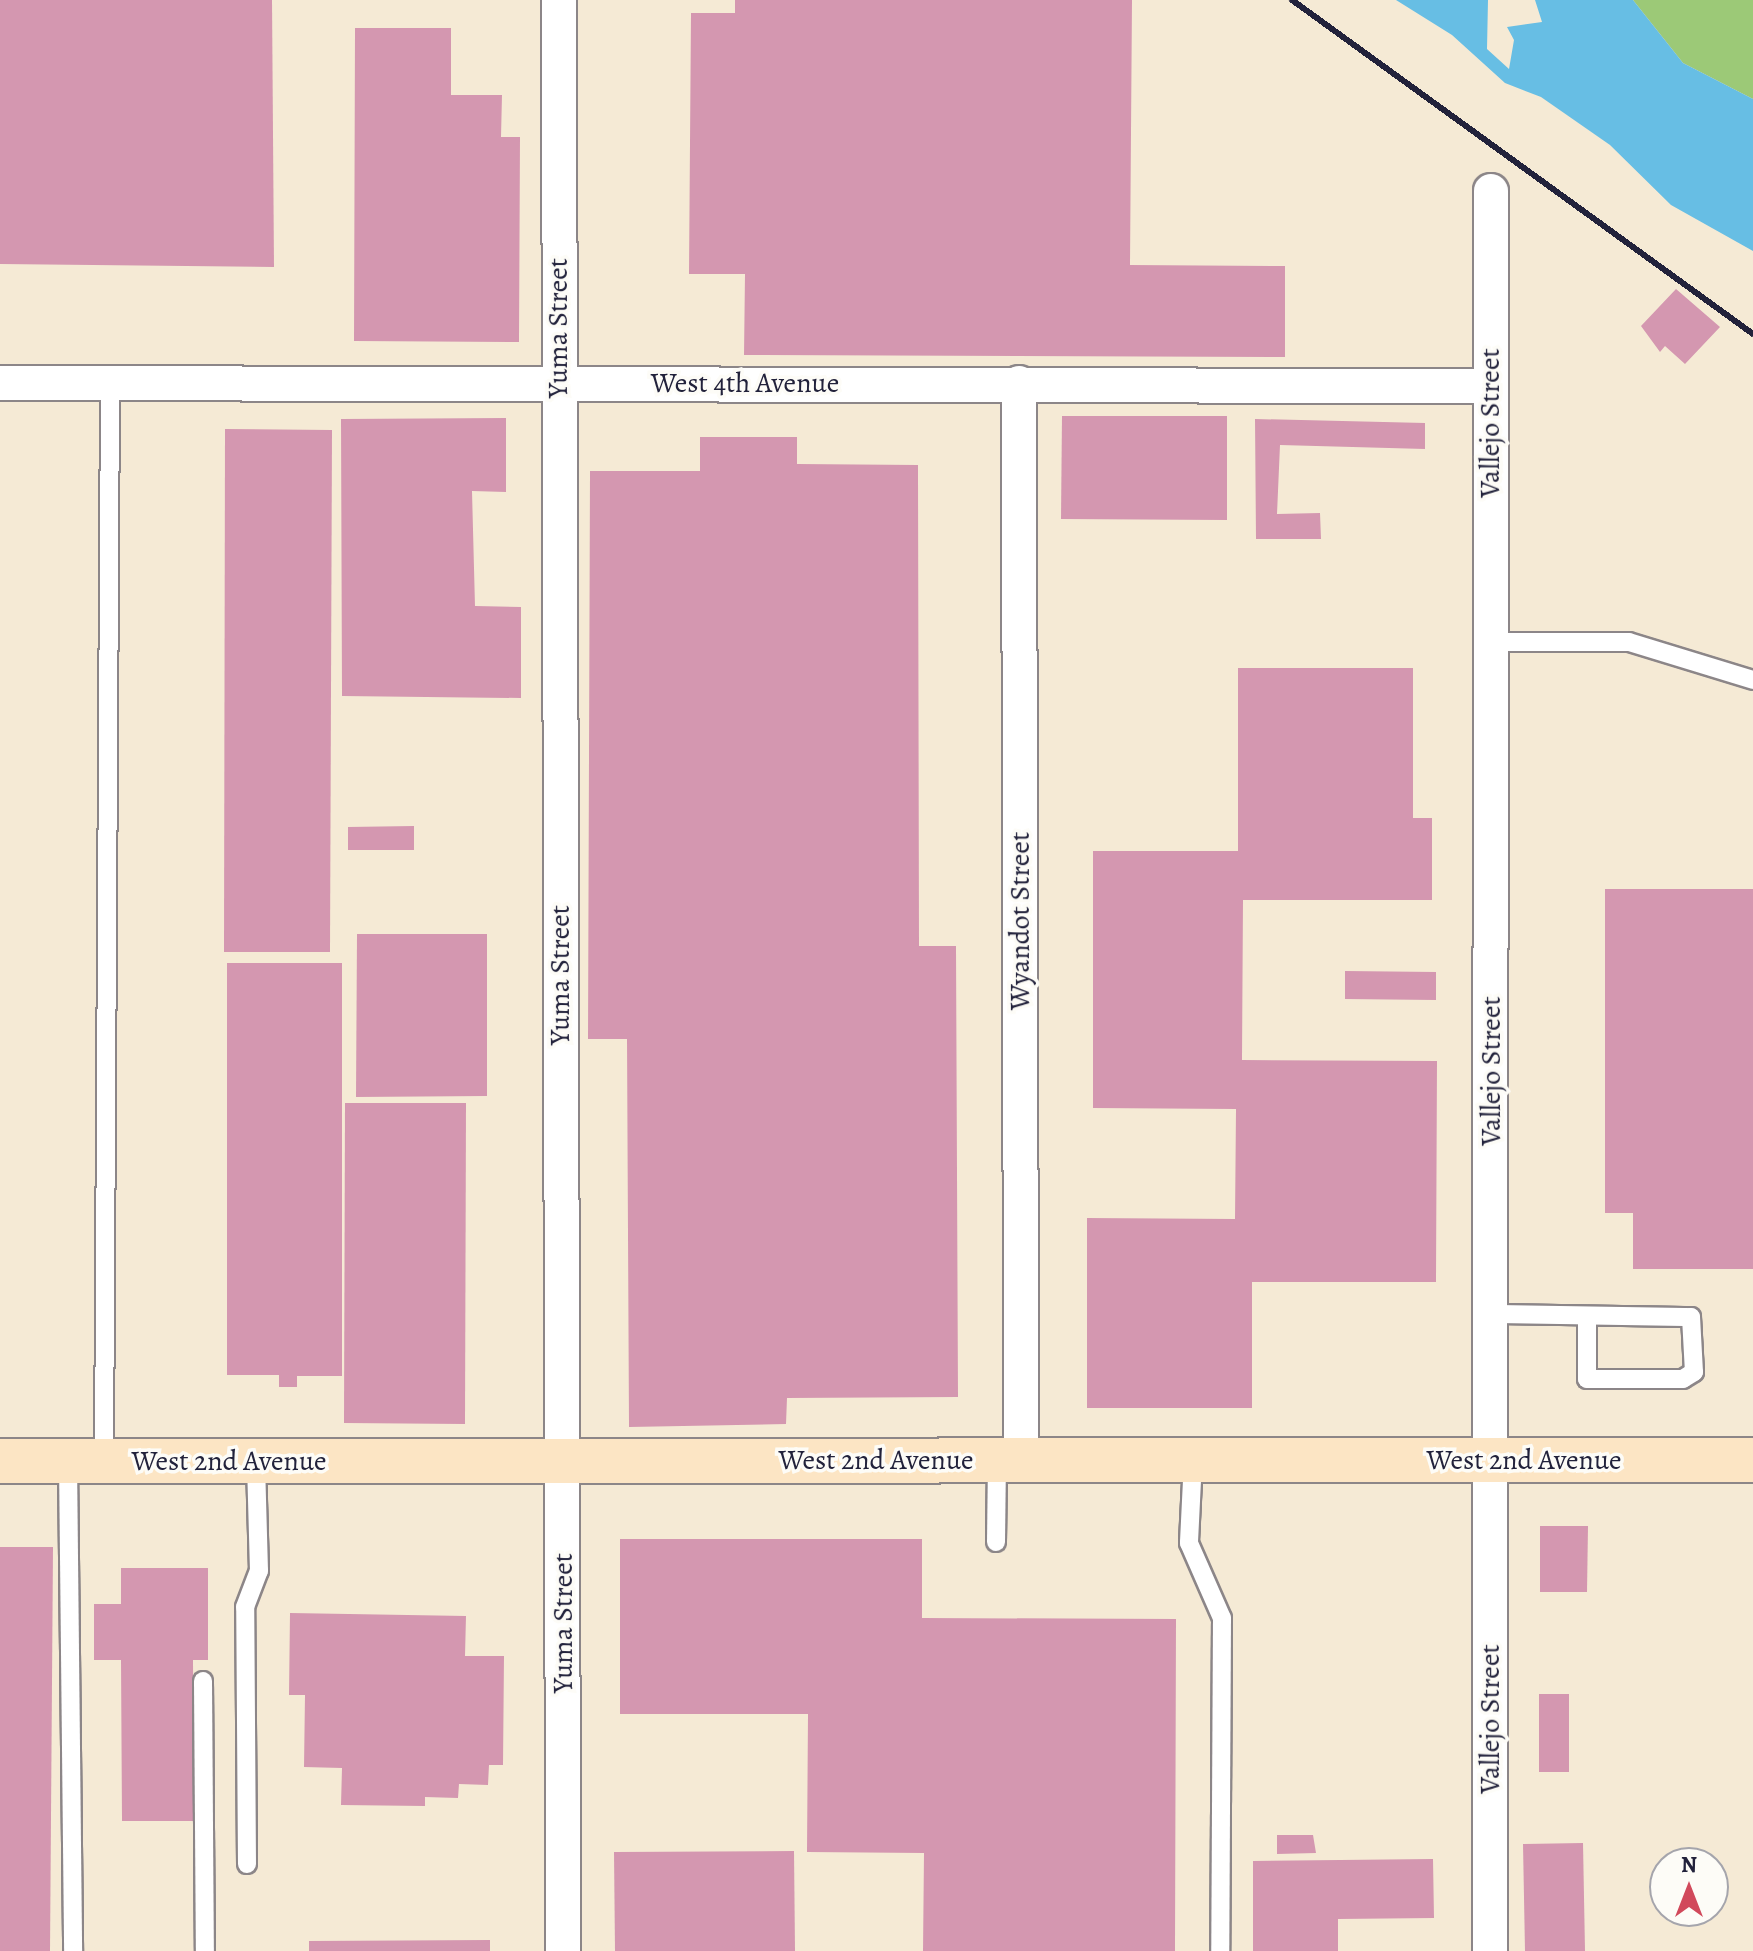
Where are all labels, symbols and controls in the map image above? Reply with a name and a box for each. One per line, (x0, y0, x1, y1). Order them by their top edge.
street label: Yuma Street (541, 258, 575, 398)
street label: Vallejo Street (1473, 348, 1507, 498)
street label: West 4th Avenue (651, 366, 839, 400)
street label: Wyandot Street (1003, 832, 1037, 1010)
street label: Yuma Street (543, 905, 577, 1045)
street label: Vallejo Street (1474, 996, 1508, 1146)
street label: West 2nd Avenue (778, 1443, 974, 1477)
street label: West 2nd Avenue (1426, 1443, 1622, 1477)
street label: West 2nd Avenue (131, 1444, 327, 1478)
street label: Yuma Street (546, 1553, 580, 1693)
street label: Vallejo Street (1473, 1644, 1507, 1794)
north arrow (1649, 1847, 1729, 1927)
text: N (1681, 1850, 1697, 1880)

